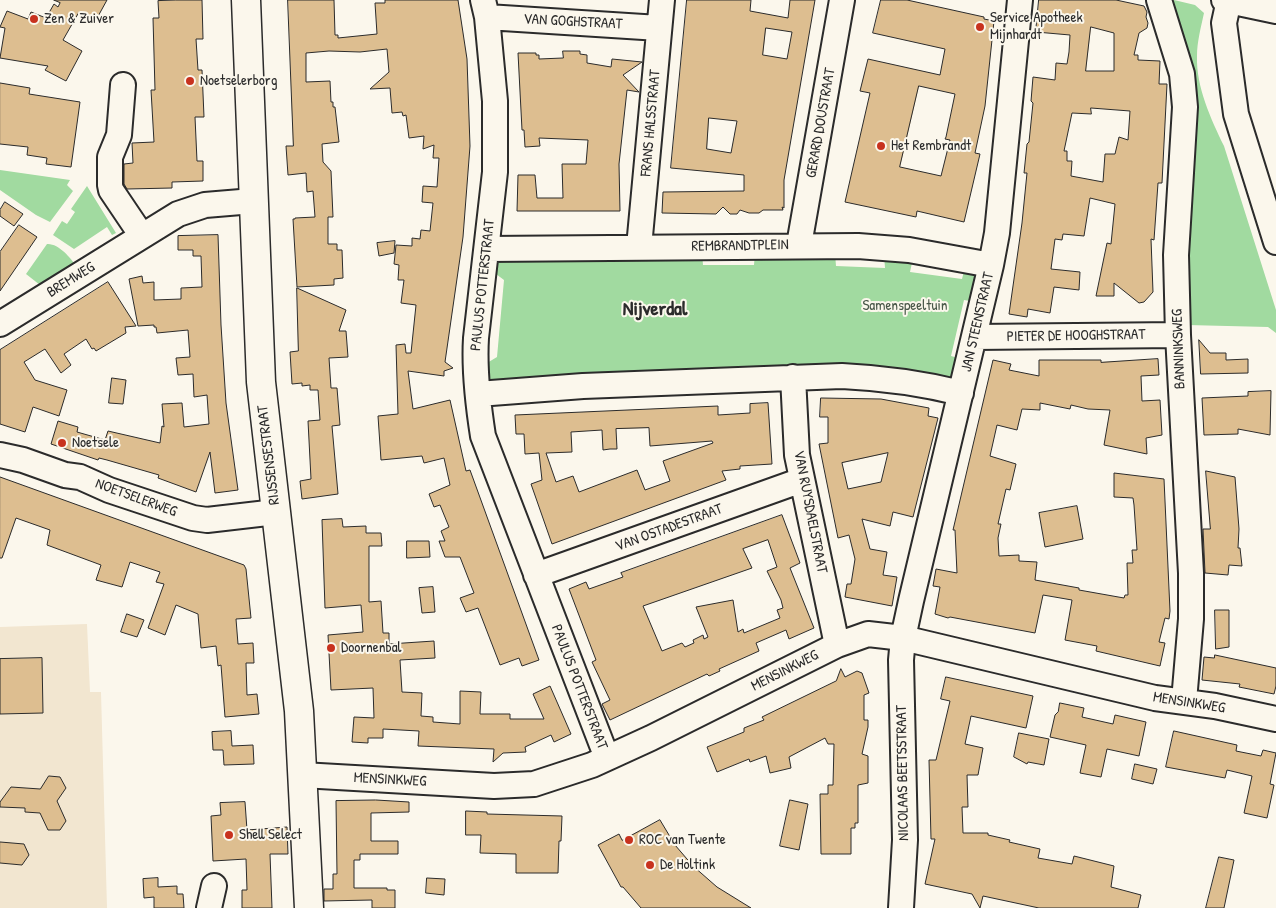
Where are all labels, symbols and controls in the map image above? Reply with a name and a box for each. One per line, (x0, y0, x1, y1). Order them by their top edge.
place label: Service Apotheek Mijnhardt (990, 9, 1083, 44)
place label: Zen & Zuiver (44, 10, 114, 28)
street label: VAN GOGHSTRAAT (523, 10, 623, 34)
marker: Zen & Zuiver (28, 13, 40, 25)
marker: Service Apotheek Mijnhardt (974, 21, 986, 33)
street label: GERARD DOUSTRAAT (802, 67, 840, 179)
street label: FRANS HALSSTRAAT (637, 69, 665, 177)
place label: Noetselerborg (200, 72, 277, 90)
marker: Noetselerborg (184, 75, 196, 87)
place label: Het Rembrandt (891, 137, 971, 155)
marker: Het Rembrandt (875, 140, 887, 152)
street label: PAULUS POTTERSTRAAT (467, 218, 499, 352)
street label: REMBRANDTPLEIN (691, 236, 789, 256)
street label: BREMWEG (44, 258, 98, 302)
street label: JAN STEENSTRAAT (958, 270, 998, 374)
park label: Samenspeeltuin (862, 297, 948, 315)
district label: Nijverdal (623, 298, 687, 322)
street label: BANNINKSWEG (1169, 309, 1189, 389)
street label: PIETER DE HOOGHSTRAAT (1006, 326, 1146, 346)
street label: RIJSSENSESTRAAT (254, 404, 284, 506)
place label: Noetsele (72, 434, 119, 452)
marker: Noetsele (56, 437, 68, 449)
street label: VAN RUYSDAELSTRAAT (789, 449, 831, 575)
street label: NOETSELERWEG (93, 475, 179, 521)
street label: VAN OSTADESTRAAT (613, 500, 725, 556)
street label: PAULUS POTTERSTRAAT (547, 622, 611, 752)
place label: Doornenbal (341, 639, 402, 657)
marker: Doornenbal (325, 642, 337, 654)
street label: MENSINKWEG (748, 646, 822, 696)
street label: MENSINKWEG (1152, 688, 1226, 718)
street label: NICOLAAS BEETSSTRAAT (893, 705, 913, 841)
street label: MENSINKWEG (353, 769, 427, 791)
place label: Shell Select (239, 826, 302, 844)
marker: Shell Select (223, 829, 235, 841)
place label: ROC van Twente (639, 831, 726, 849)
marker: ROC van Twente (623, 834, 635, 846)
place label: De Holtink (660, 856, 715, 874)
marker: De Holtink (644, 859, 656, 871)

